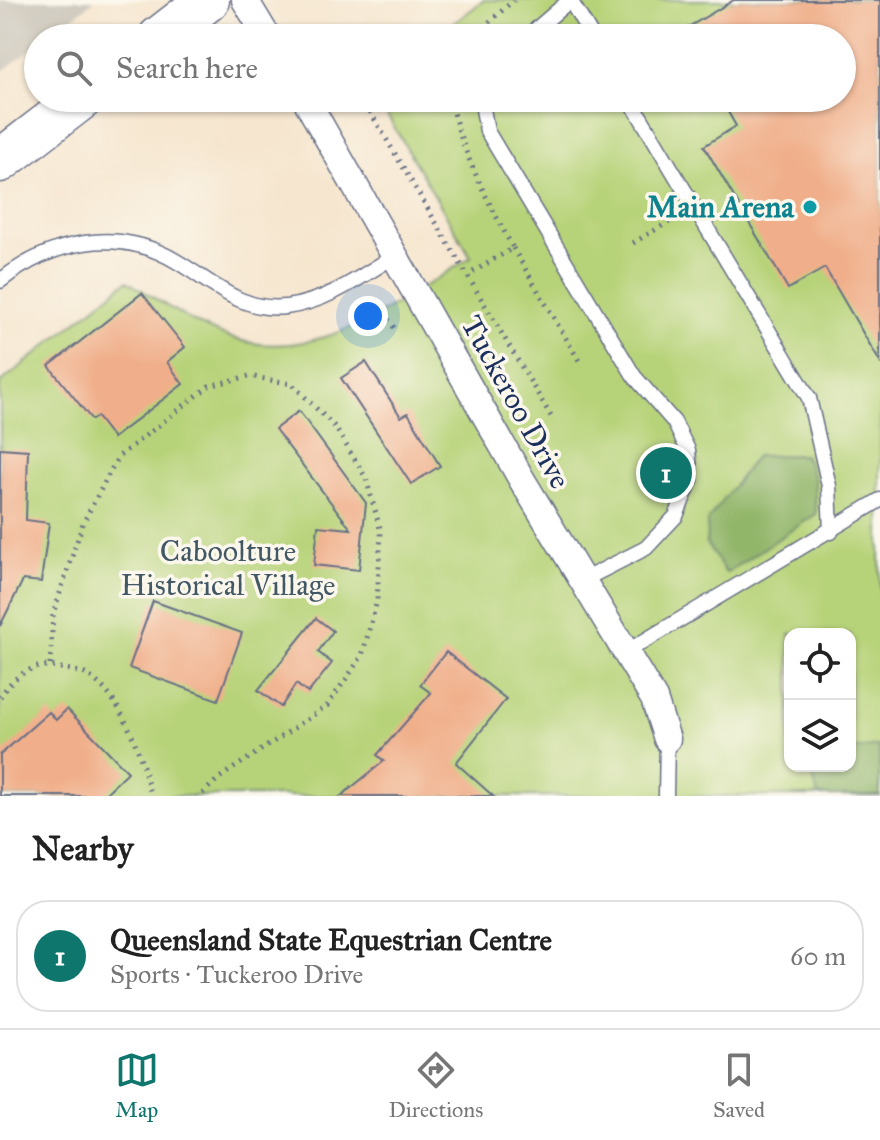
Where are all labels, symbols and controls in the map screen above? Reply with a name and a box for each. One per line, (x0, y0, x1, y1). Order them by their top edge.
search box (24, 24, 856, 112)
icon: search (52, 46, 96, 90)
text: Search here (116, 50, 258, 86)
place label: Main Arena (647, 189, 795, 225)
marker: Main Arena (801, 198, 819, 216)
your location (348, 296, 388, 336)
street label: Tuckeroo Drive (454, 309, 578, 495)
pin: 1 (640, 443, 692, 503)
park label: Caboolture Historical Village (121, 533, 335, 603)
map controls (784, 628, 856, 772)
button: locate (784, 628, 856, 700)
button: layers (784, 700, 856, 772)
text: Nearby (32, 828, 134, 869)
text: Queensland State Equestrian Centre (110, 922, 552, 958)
text: 1 (55, 940, 65, 972)
text: 60 m (790, 940, 846, 972)
text: Sports · Tuckeroo Drive (110, 958, 363, 990)
tab: Map (115, 1048, 159, 1123)
tab: Directions (388, 1048, 483, 1123)
tab: Saved (713, 1048, 765, 1123)

